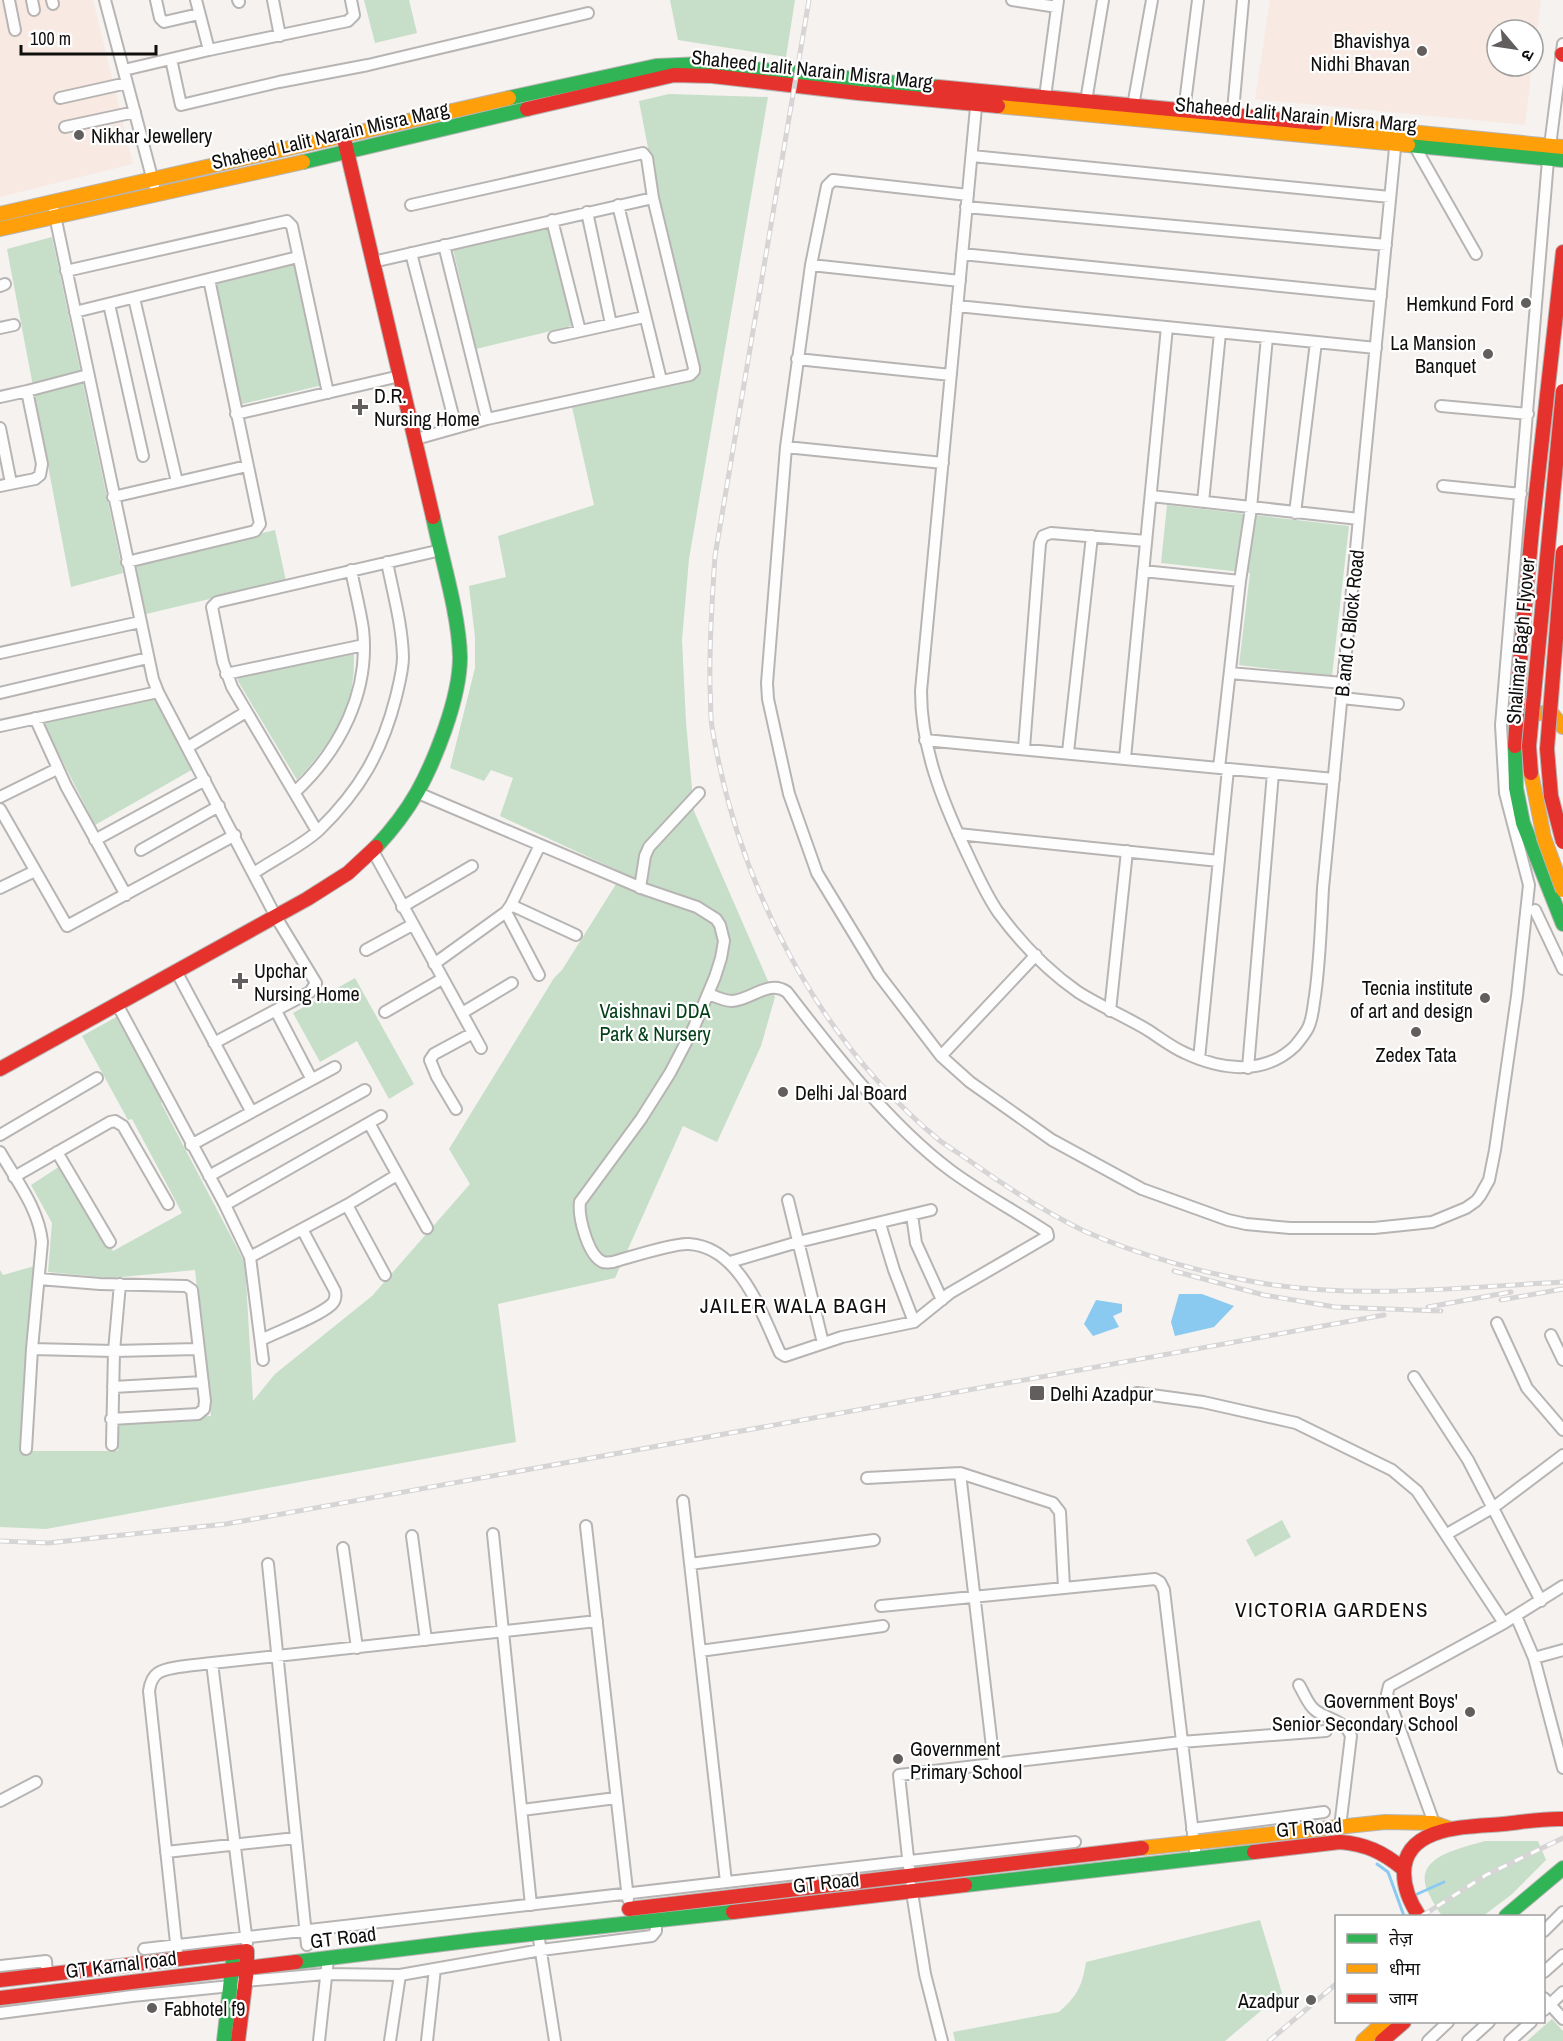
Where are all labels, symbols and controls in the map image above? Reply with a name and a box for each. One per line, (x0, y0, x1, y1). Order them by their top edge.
scale bar (21, 18, 156, 56)
north arrow (1485, 18, 1545, 78)
text: 100 m (30, 26, 71, 51)
place label: Bhavishya Nidhi Bhavan (1311, 27, 1410, 77)
street label: Shaheed Lalit Narain Misra Marg (690, 43, 934, 95)
marker: Bhavishya Nidhi Bhavan (1415, 44, 1429, 58)
text: उ (1516, 46, 1540, 65)
street label: Shaheed Lalit Narain Misra Marg (1174, 90, 1418, 138)
street label: Shaheed Lalit Narain Misra Marg (209, 95, 451, 175)
place label: Nikhar Jewellery (91, 122, 213, 149)
marker: Nikhar Jewellery (72, 128, 86, 142)
place label: Hemkund Ford (1406, 290, 1514, 317)
marker: Hemkund Ford (1519, 296, 1533, 310)
place label: La Mansion Banquet (1390, 329, 1476, 379)
marker: La Mansion Banquet (1481, 347, 1495, 361)
place label: D.R. Nursing Home (374, 382, 480, 432)
marker: D.R. Nursing Home (351, 398, 369, 416)
street label: B and C Block Road (1328, 548, 1370, 698)
street label: Shalimar Bagh Flyover (1499, 556, 1541, 725)
place label: Upchar Nursing Home (254, 957, 360, 1007)
marker: Upchar Nursing Home (231, 972, 249, 990)
place label: Tecnia institute of art and design (1350, 974, 1473, 1024)
marker: Tecnia institute of art and design (1478, 991, 1492, 1005)
park label: Vaishnavi DDA Park & Nursery (599, 997, 711, 1047)
marker: Zedex Tata (1409, 1025, 1423, 1039)
place label: Zedex Tata (1375, 1041, 1457, 1068)
place label: Delhi Jal Board (795, 1079, 907, 1106)
marker: Delhi Jal Board (776, 1085, 790, 1099)
district label: JAILER WALA BAGH (700, 1291, 888, 1320)
place label: Delhi Azadpur (1050, 1380, 1154, 1407)
marker: Delhi Azadpur (1028, 1384, 1046, 1402)
district label: VICTORIA GARDENS (1235, 1595, 1429, 1624)
place label: Government Boys' Senior Secondary School (1272, 1687, 1458, 1737)
marker: Government Boys' Senior Secondary School (1463, 1705, 1477, 1719)
place label: Government Primary School (910, 1735, 1022, 1785)
marker: Government Primary School (891, 1752, 905, 1766)
street label: GT Road (1275, 1811, 1343, 1843)
street label: GT Road (792, 1865, 860, 1899)
legend (1335, 1915, 1545, 2023)
street label: GT Road (308, 1920, 378, 1954)
text: तेज़ (1389, 1926, 1413, 1951)
street label: GT Karnal road (64, 1944, 178, 1984)
text: धीमा (1389, 1956, 1420, 1981)
text: जाम (1389, 1986, 1419, 2011)
place label: Azadpur (1237, 1987, 1300, 2014)
marker: Azadpur (1304, 1993, 1318, 2007)
place label: Fabhotel f9 (164, 1995, 245, 2022)
marker: Fabhotel f9 (145, 2001, 159, 2015)

